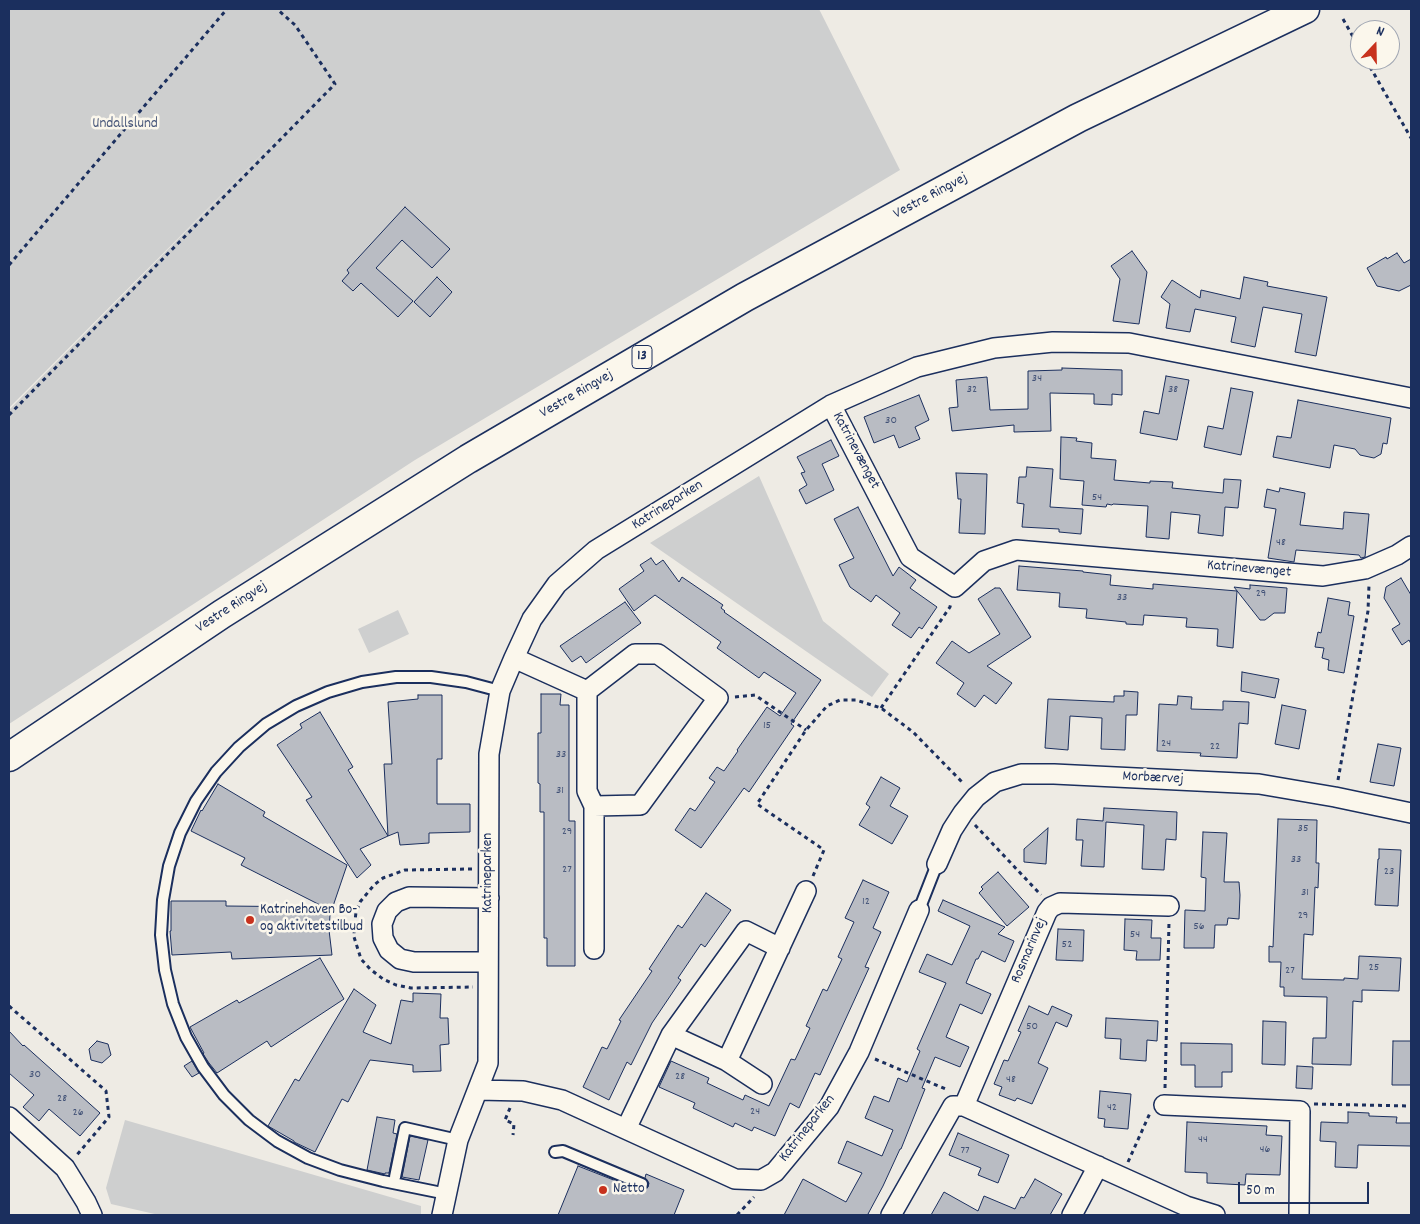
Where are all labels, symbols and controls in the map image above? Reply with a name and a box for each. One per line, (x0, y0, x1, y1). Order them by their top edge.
north arrow (1350, 20, 1400, 70)
text: N (1373, 21, 1387, 43)
park label: Undallslund (92, 116, 158, 134)
street label: Vestre Ringvej (891, 170, 971, 224)
road number: 13 (632, 346, 652, 368)
street label: Vestre Ringvej (537, 367, 617, 423)
house number: 34 (1032, 372, 1042, 386)
house number: 32 (967, 383, 977, 397)
house number: 38 (1168, 383, 1178, 397)
street label: Katrinevænget (827, 409, 883, 493)
house number: 30 (885, 414, 897, 428)
street label: Katrineparken (629, 477, 707, 535)
house number: 54 (1092, 491, 1102, 505)
house number: 48 (1276, 536, 1286, 550)
street label: Katrinevænget (1206, 557, 1292, 583)
street label: Vestre Ringvej (193, 578, 271, 638)
house number: 29 (1256, 587, 1266, 601)
house number: 33 (1117, 591, 1127, 605)
house number: 15 (763, 719, 771, 733)
house number: 24 (1161, 737, 1171, 751)
house number: 22 (1210, 740, 1220, 754)
house number: 33 (556, 748, 566, 762)
street label: Morbærvej (1122, 768, 1184, 790)
house number: 31 (556, 784, 564, 798)
house number: 35 (1298, 822, 1308, 836)
house number: 29 (562, 825, 572, 839)
street label: Katrineparken (480, 833, 498, 913)
house number: 33 (1291, 853, 1301, 867)
house number: 27 (562, 863, 572, 877)
house number: 23 (1384, 865, 1394, 879)
house number: 31 (1301, 886, 1309, 900)
house number: 12 (862, 895, 870, 909)
place label: Katrinehaven Bo- og aktivitetstilbud (260, 902, 363, 937)
house number: 29 (1298, 909, 1308, 923)
marker: Katrinehaven Bo- og aktivitetstilbud (244, 914, 256, 926)
street label: Rosmarinvej (1008, 915, 1052, 987)
house number: 56 (1193, 920, 1205, 934)
house number: 54 (1130, 928, 1140, 942)
house number: 52 (1062, 938, 1072, 952)
house number: 25 (1369, 961, 1379, 975)
house number: 27 (1285, 964, 1295, 978)
house number: 50 (1026, 1020, 1038, 1034)
house number: 30 (29, 1068, 41, 1082)
house number: 28 (675, 1070, 685, 1084)
house number: 48 (1006, 1073, 1016, 1087)
house number: 28 (57, 1092, 67, 1106)
street label: Katrineparken (776, 1092, 840, 1166)
house number: 42 (1107, 1101, 1117, 1115)
house number: 24 (750, 1105, 760, 1119)
house number: 26 (72, 1106, 84, 1120)
house number: 44 (1198, 1133, 1208, 1147)
house number: 46 (1260, 1143, 1270, 1157)
house number: 77 (960, 1144, 970, 1158)
scale bar (1240, 1172, 1371, 1204)
text: 50 m (1246, 1180, 1275, 1202)
place label: Netto (613, 1181, 645, 1199)
marker: Netto (597, 1184, 609, 1196)

